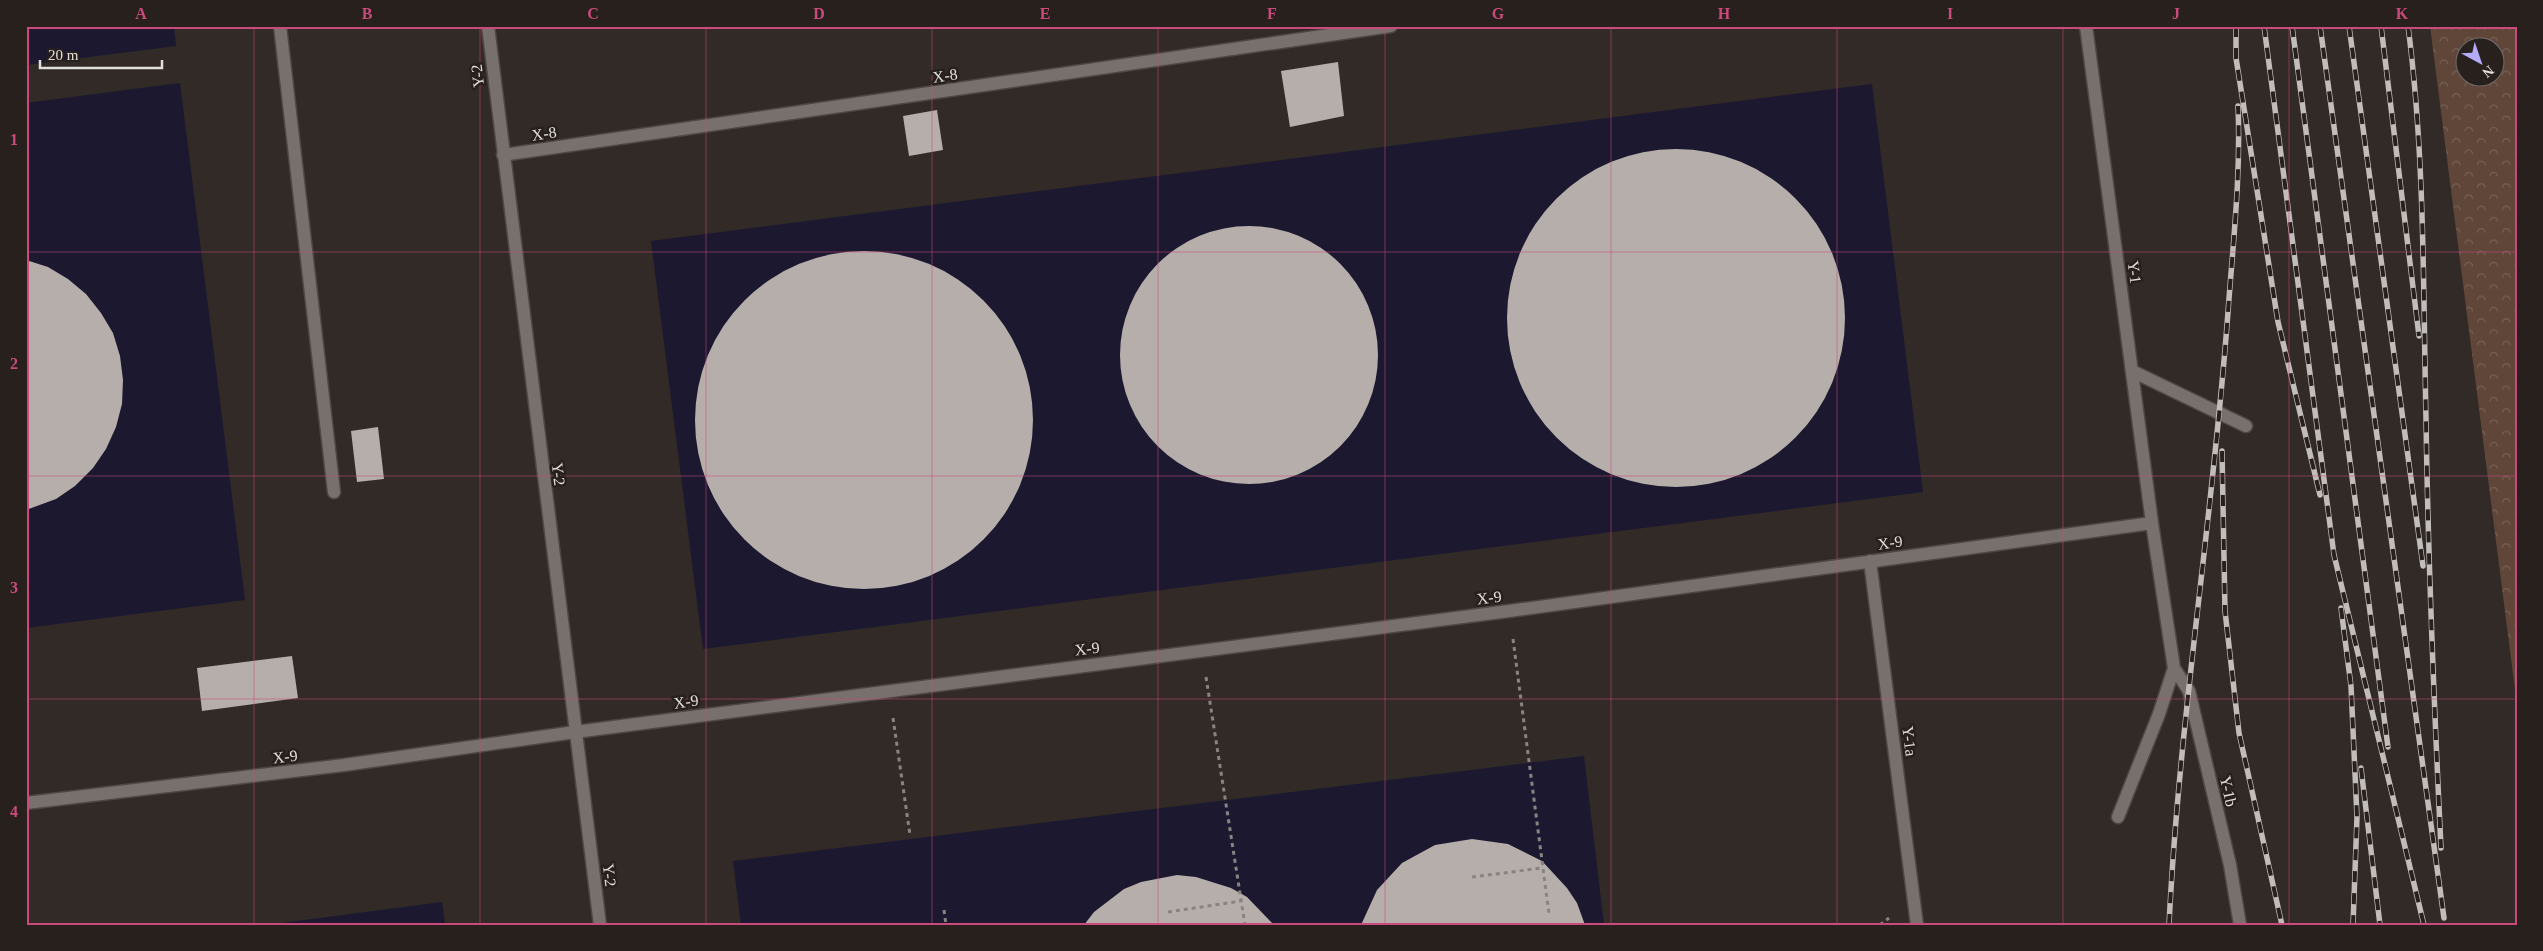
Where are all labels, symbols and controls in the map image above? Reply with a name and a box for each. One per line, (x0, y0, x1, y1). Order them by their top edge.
text: A (135, 5, 147, 22)
text: B (362, 5, 373, 22)
text: C (587, 5, 599, 22)
text: D (813, 5, 825, 22)
text: E (1040, 5, 1050, 22)
text: F (1267, 5, 1277, 22)
text: G (1492, 5, 1505, 22)
text: H (1718, 5, 1731, 22)
text: I (1947, 5, 1953, 22)
text: J (2172, 5, 2180, 22)
text: K (2396, 5, 2409, 22)
scale bar (40, 38, 162, 70)
north arrow (2456, 38, 2506, 88)
text: 20 m (48, 47, 79, 63)
street label: Y-2 (468, 63, 487, 88)
text: N (2479, 63, 2497, 81)
street label: X-8 (932, 65, 959, 86)
street label: X-8 (531, 123, 558, 144)
text: 1 (10, 131, 18, 148)
street label: Y-1 (2124, 259, 2145, 285)
text: 2 (10, 355, 18, 372)
street label: Y-2 (549, 462, 568, 487)
street label: X-9 (1877, 532, 1904, 553)
text: 3 (10, 579, 18, 596)
street label: X-9 (1476, 588, 1502, 607)
street label: X-9 (1074, 639, 1100, 658)
street label: X-9 (673, 691, 700, 712)
street label: Y-1a (1899, 725, 1920, 757)
street label: X-9 (272, 747, 298, 766)
street label: Y-1b (2217, 774, 2240, 808)
text: 4 (10, 803, 18, 820)
street label: Y-2 (600, 863, 619, 888)

